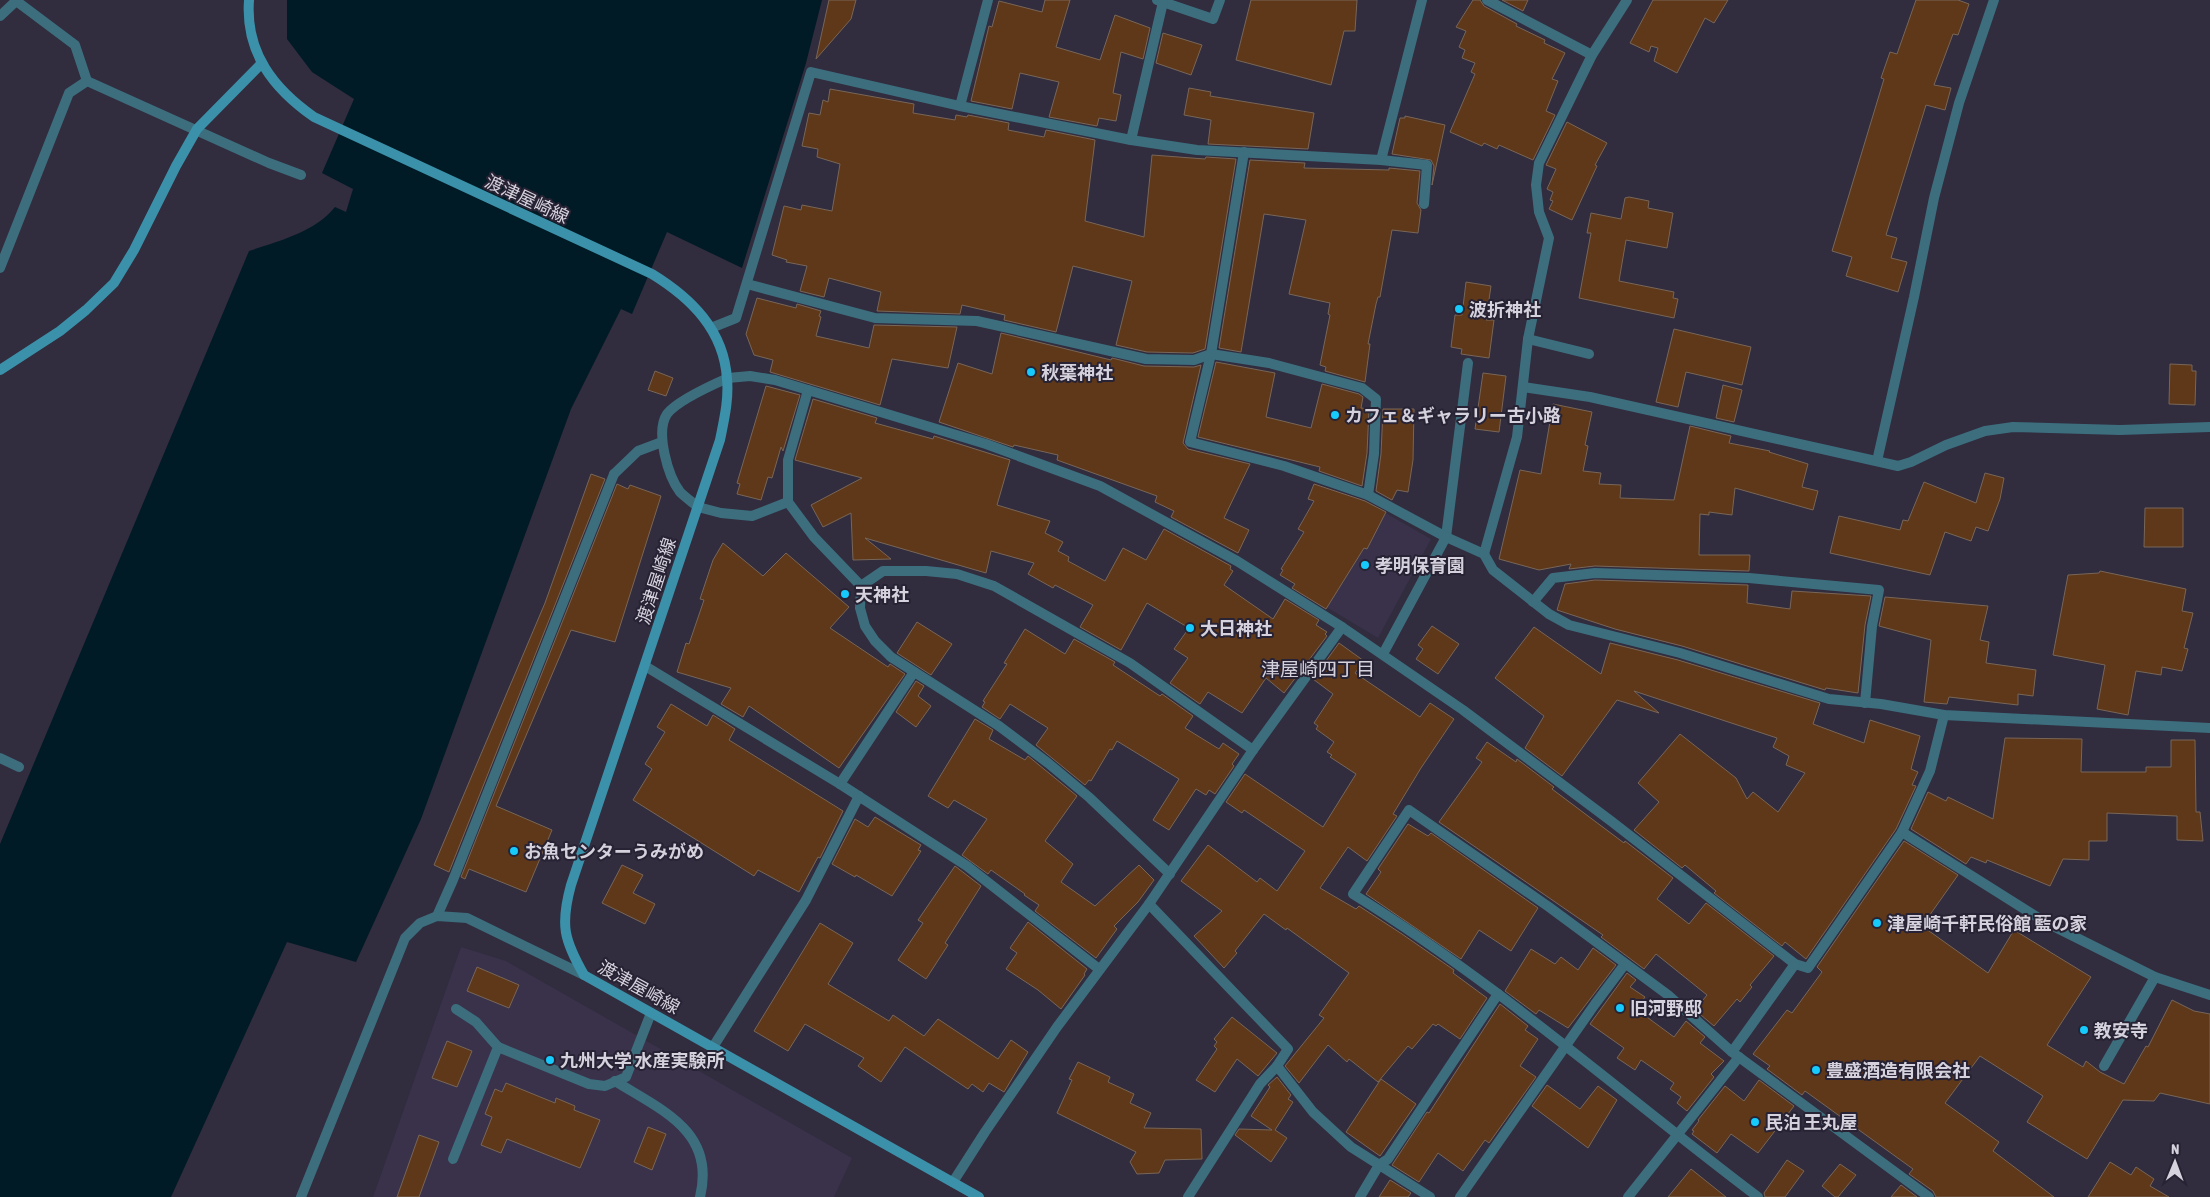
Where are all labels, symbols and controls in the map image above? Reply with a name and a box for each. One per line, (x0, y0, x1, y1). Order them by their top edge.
street label: 渡津屋崎線 (482, 170, 572, 228)
place label: 波折神社 (1469, 299, 1541, 320)
marker: 波折神社 (1453, 303, 1465, 315)
place label: 秋葉神社 (1041, 362, 1113, 383)
marker: 秋葉神社 (1025, 366, 1037, 378)
place label: カフェ＆ギャラリー古小路 (1345, 405, 1561, 426)
marker: カフェ＆ギャラリー古小路 (1329, 409, 1341, 421)
street label: 渡津屋崎線 (632, 535, 680, 627)
place label: 孝明保育園 (1375, 555, 1465, 576)
marker: 孝明保育園 (1359, 559, 1371, 571)
place label: 天神社 (855, 584, 909, 605)
marker: 天神社 (839, 588, 851, 600)
place label: 大日神社 (1200, 618, 1272, 639)
marker: 大日神社 (1184, 622, 1196, 634)
district label: 津屋崎四丁目 (1261, 658, 1375, 680)
place label: お魚センターうみがめ (524, 841, 704, 862)
marker: お魚センターうみがめ (508, 845, 520, 857)
place label: 津屋崎千軒民俗館 藍の家 (1887, 913, 2087, 934)
marker: 津屋崎千軒民俗館 藍の家 (1871, 917, 1883, 929)
street label: 渡津屋崎線 (595, 956, 683, 1018)
place label: 旧河野邸 (1630, 998, 1702, 1019)
marker: 旧河野邸 (1614, 1002, 1626, 1014)
place label: 教安寺 (2094, 1020, 2148, 1041)
marker: 教安寺 (2078, 1024, 2090, 1036)
place label: 九州大学 水産実験所 (560, 1050, 724, 1071)
marker: 九州大学 水産実験所 (544, 1054, 556, 1066)
place label: 豊盛酒造有限会社 (1826, 1060, 1970, 1081)
marker: 豊盛酒造有限会社 (1810, 1064, 1822, 1076)
place label: 民泊 王丸屋 (1765, 1112, 1857, 1133)
marker: 民泊 王丸屋 (1749, 1116, 1761, 1128)
north arrow (2150, 1137, 2200, 1187)
text: N (2171, 1141, 2179, 1157)

